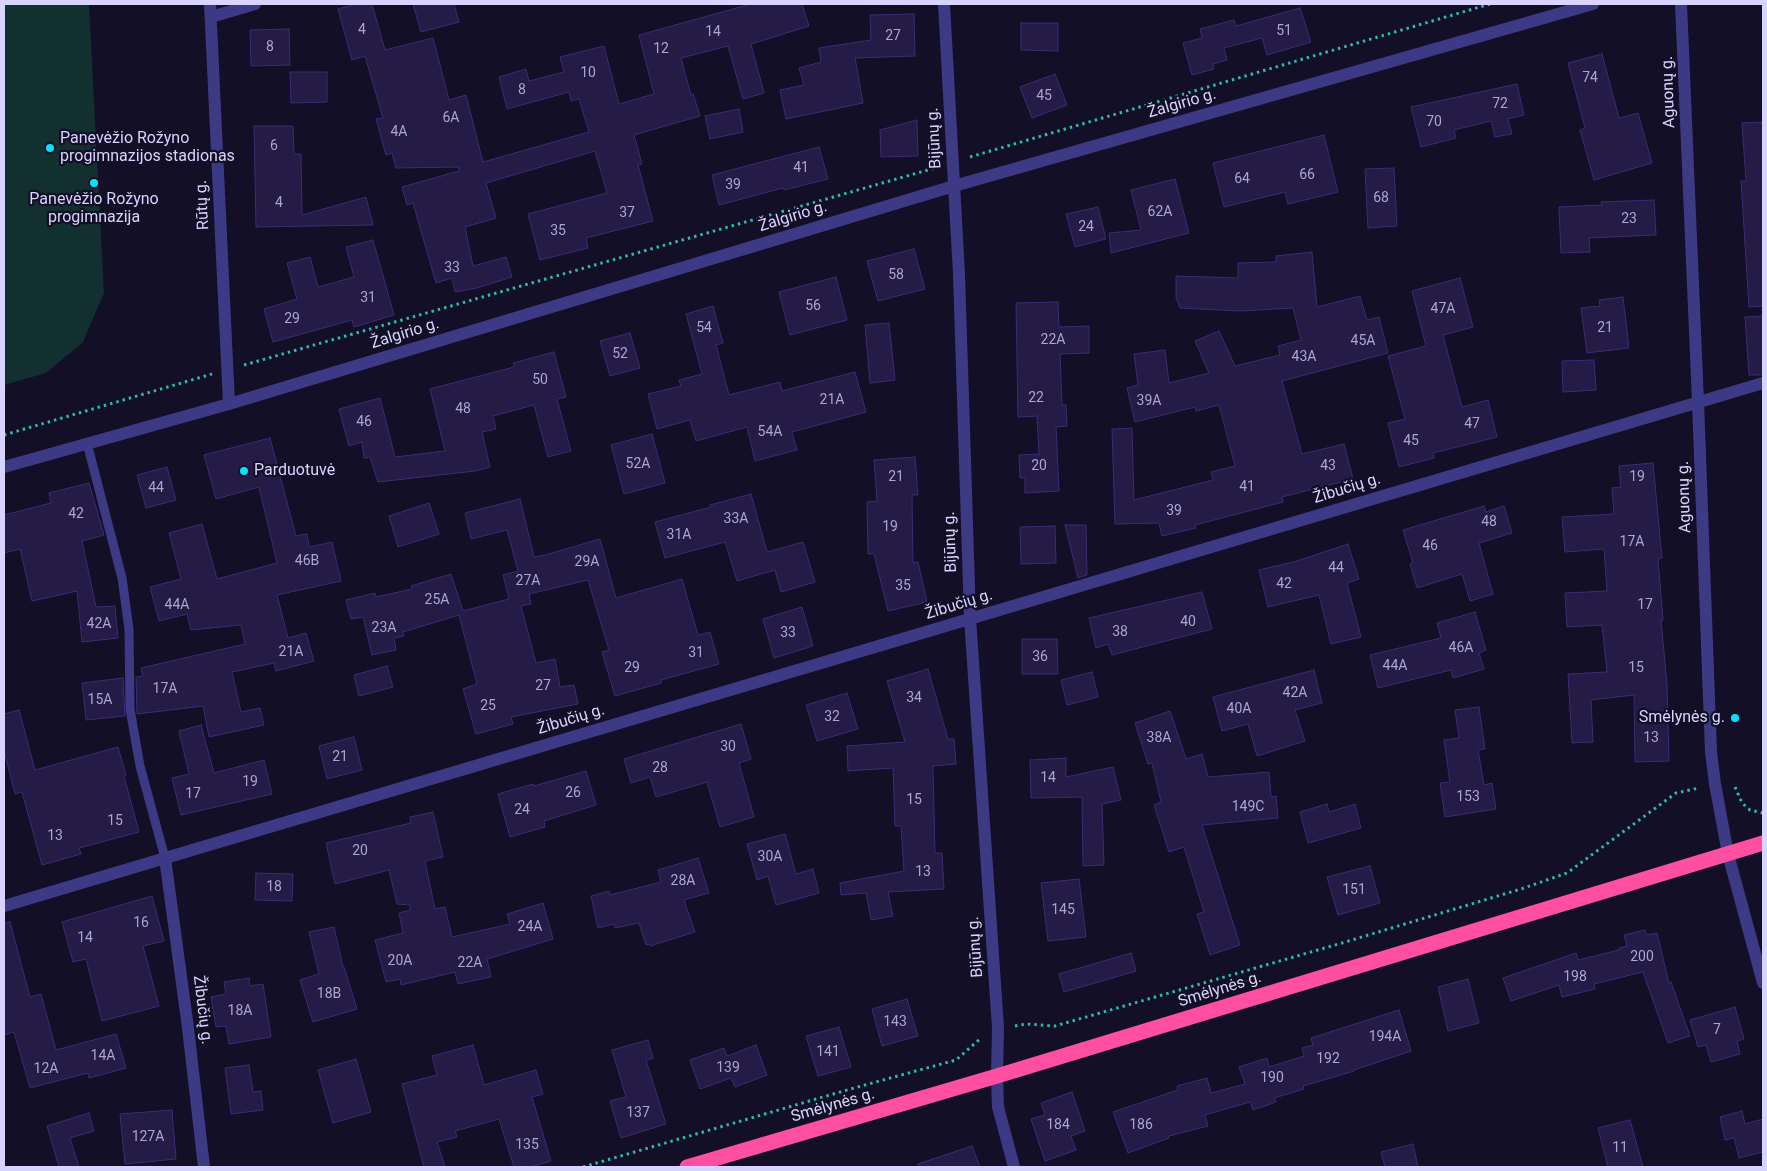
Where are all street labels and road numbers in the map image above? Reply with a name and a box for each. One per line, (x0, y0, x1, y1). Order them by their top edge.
street label: Aguonų g. (1658, 56, 1680, 128)
street label: Žalgirio g. (1145, 85, 1219, 123)
street label: Bijūnų g. (924, 107, 946, 169)
street label: Rūtų g. (192, 180, 214, 230)
street label: Žalgirio g. (756, 197, 830, 237)
street label: Žalgirio g. (368, 314, 442, 354)
street label: Aguonų g. (1674, 461, 1696, 533)
street label: Žibučių g. (1311, 470, 1383, 508)
street label: Bijūnų g. (940, 511, 962, 573)
street label: Žibučių g. (923, 586, 995, 624)
street label: Žibučių g. (535, 701, 607, 739)
street label: Bijūnų g. (964, 916, 988, 978)
street label: Smėlynės g. (1176, 968, 1264, 1012)
street label: Žibučių g. (188, 974, 216, 1046)
street label: Smėlynės g. (789, 1085, 877, 1127)

